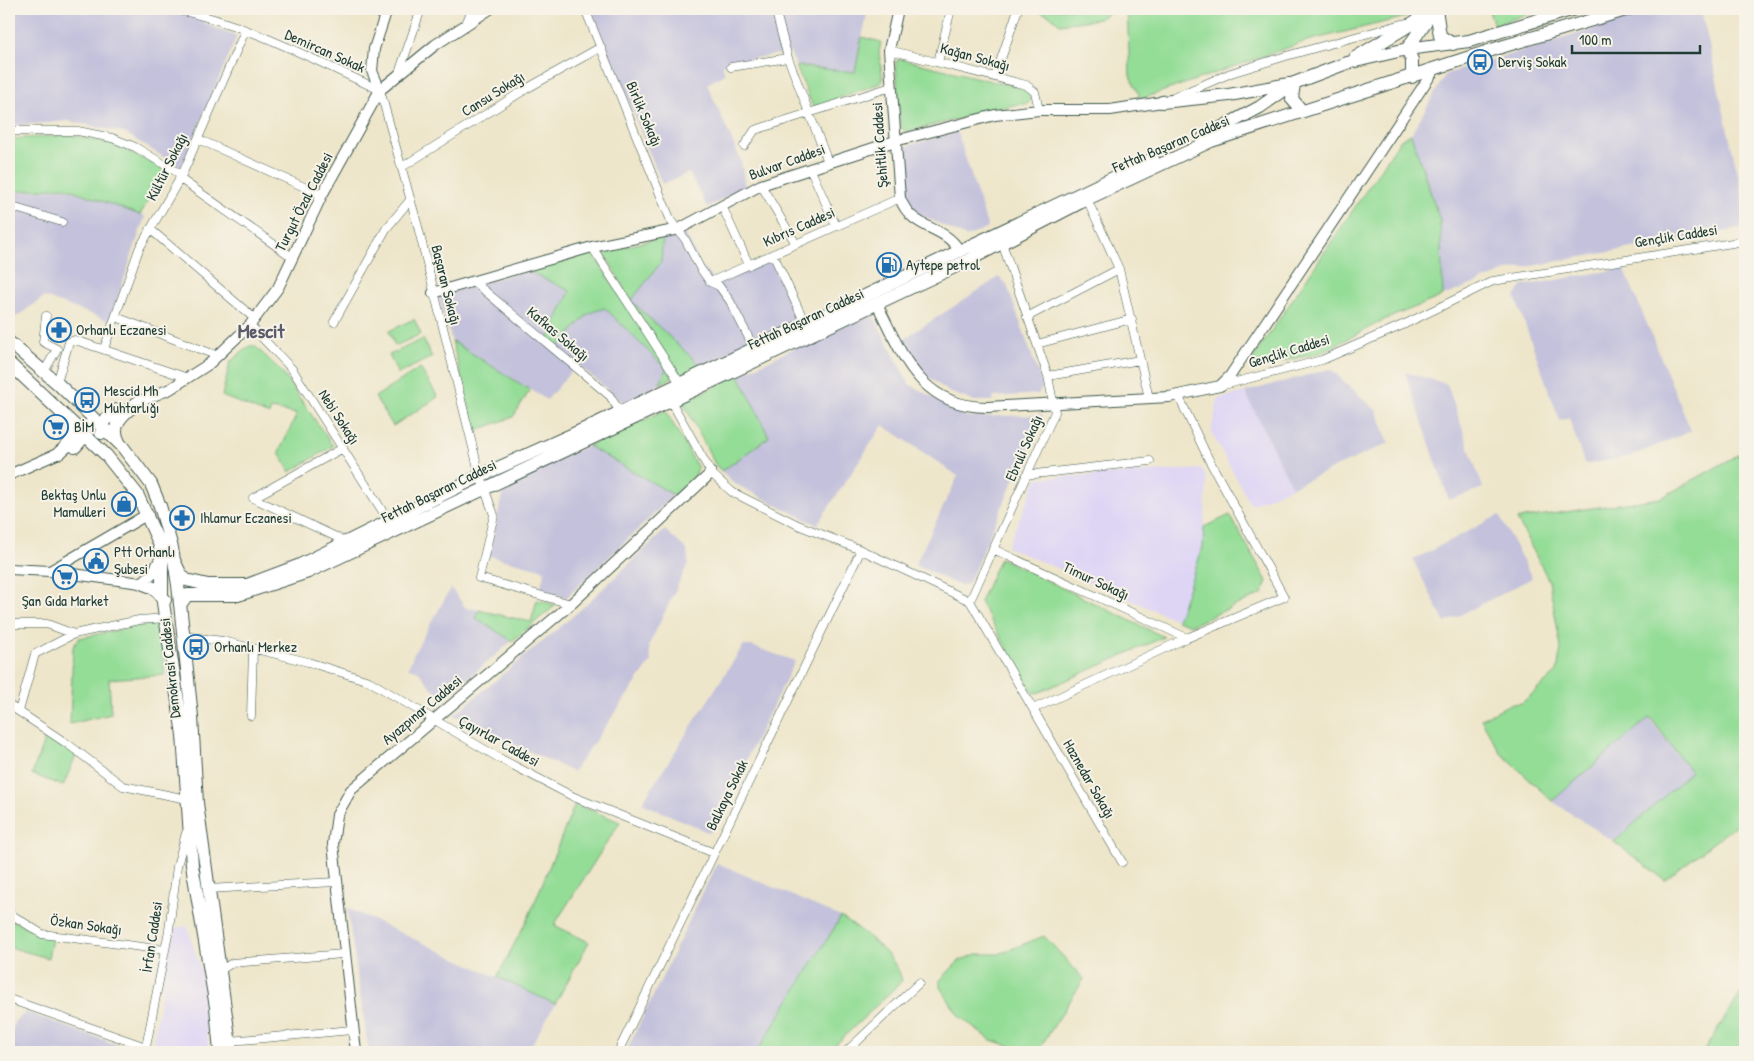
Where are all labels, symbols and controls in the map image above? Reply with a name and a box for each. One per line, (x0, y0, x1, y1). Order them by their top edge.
scale bar (1572, 22, 1699, 54)
street label: Demircan Sokak (282, 24, 369, 78)
text: 100 m (1579, 29, 1612, 50)
street label: Kağan Sokağı (938, 37, 1012, 76)
bus stop icon: Derviş Sokak (1467, 49, 1493, 75)
place label: Derviş Sokak (1498, 51, 1567, 72)
street label: Cansu Sokağı (457, 66, 528, 121)
street label: Birlik Sokağı (621, 78, 668, 150)
street label: Şehitlik Caddesi (866, 102, 893, 188)
street label: Fettah Başaran Caddesi (1108, 109, 1233, 178)
street label: Kültür Sokağı (141, 129, 193, 204)
street label: Bulvar Caddesi (746, 138, 828, 185)
street label: Turgut Özal Caddesi (269, 148, 338, 255)
street label: Kıbrıs Caddesi (760, 201, 838, 252)
street label: Gençlik Caddesi (1633, 219, 1719, 252)
street label: Başaran Sokağı (426, 243, 467, 327)
fuel station icon: Aytepe petrol (876, 252, 902, 278)
place label: Aytepe petrol (906, 254, 980, 275)
street label: Fettah Başaran Caddesi (744, 283, 867, 355)
street label: Kafkas Sokağı (523, 301, 594, 366)
pharmacy icon: Orhanlı Eczanesi (46, 317, 72, 343)
district label: Mescit (238, 317, 285, 344)
place label: Orhanlı Eczanesi (76, 319, 167, 340)
street label: Gençlik Caddesi (1246, 328, 1332, 373)
place label: Mescid Mh Muhtarlığı (104, 380, 159, 418)
street label: Nebi Sokağı (314, 385, 365, 448)
bus stop icon: Mescid Mh Muhtarlığı (74, 387, 100, 413)
street label: Ebruli Sokağı (1000, 411, 1047, 484)
supermarket icon: BİM (43, 414, 69, 440)
place label: BİM (74, 416, 94, 437)
street label: Fettah Başaran Caddesi (377, 454, 500, 528)
place label: Bektaş Unlu Mamulleri (41, 484, 106, 522)
shop icon: Bektaş Unlu Mamulleri (111, 491, 137, 517)
pharmacy icon: Ihlamur Eczanesi (169, 505, 195, 531)
place label: Ihlamur Eczanesi (200, 507, 292, 528)
place label: Ptt Orhanlı Şubesi (114, 541, 175, 579)
public building icon: Ptt Orhanlı Şubesi (83, 548, 109, 574)
street label: Timur Sokağı (1060, 556, 1133, 605)
supermarket icon: Şan Gıda Market (52, 564, 78, 590)
place label: Şan Gıda Market (22, 590, 109, 611)
street label: Demokrasi Caddesi (154, 617, 185, 719)
bus stop icon: Orhanlı Merkez (183, 634, 209, 660)
place label: Orhanlı Merkez (214, 636, 298, 657)
street label: Ayazpınar Caddesi (377, 670, 466, 749)
street label: Çayırlar Caddesi (455, 710, 544, 771)
street label: Haznedar Sokağı (1058, 735, 1121, 822)
street label: Balkaya Sokak (700, 756, 753, 834)
street label: İrfan Caddesi (136, 900, 167, 974)
street label: Özkan Sokağı (49, 909, 123, 940)

